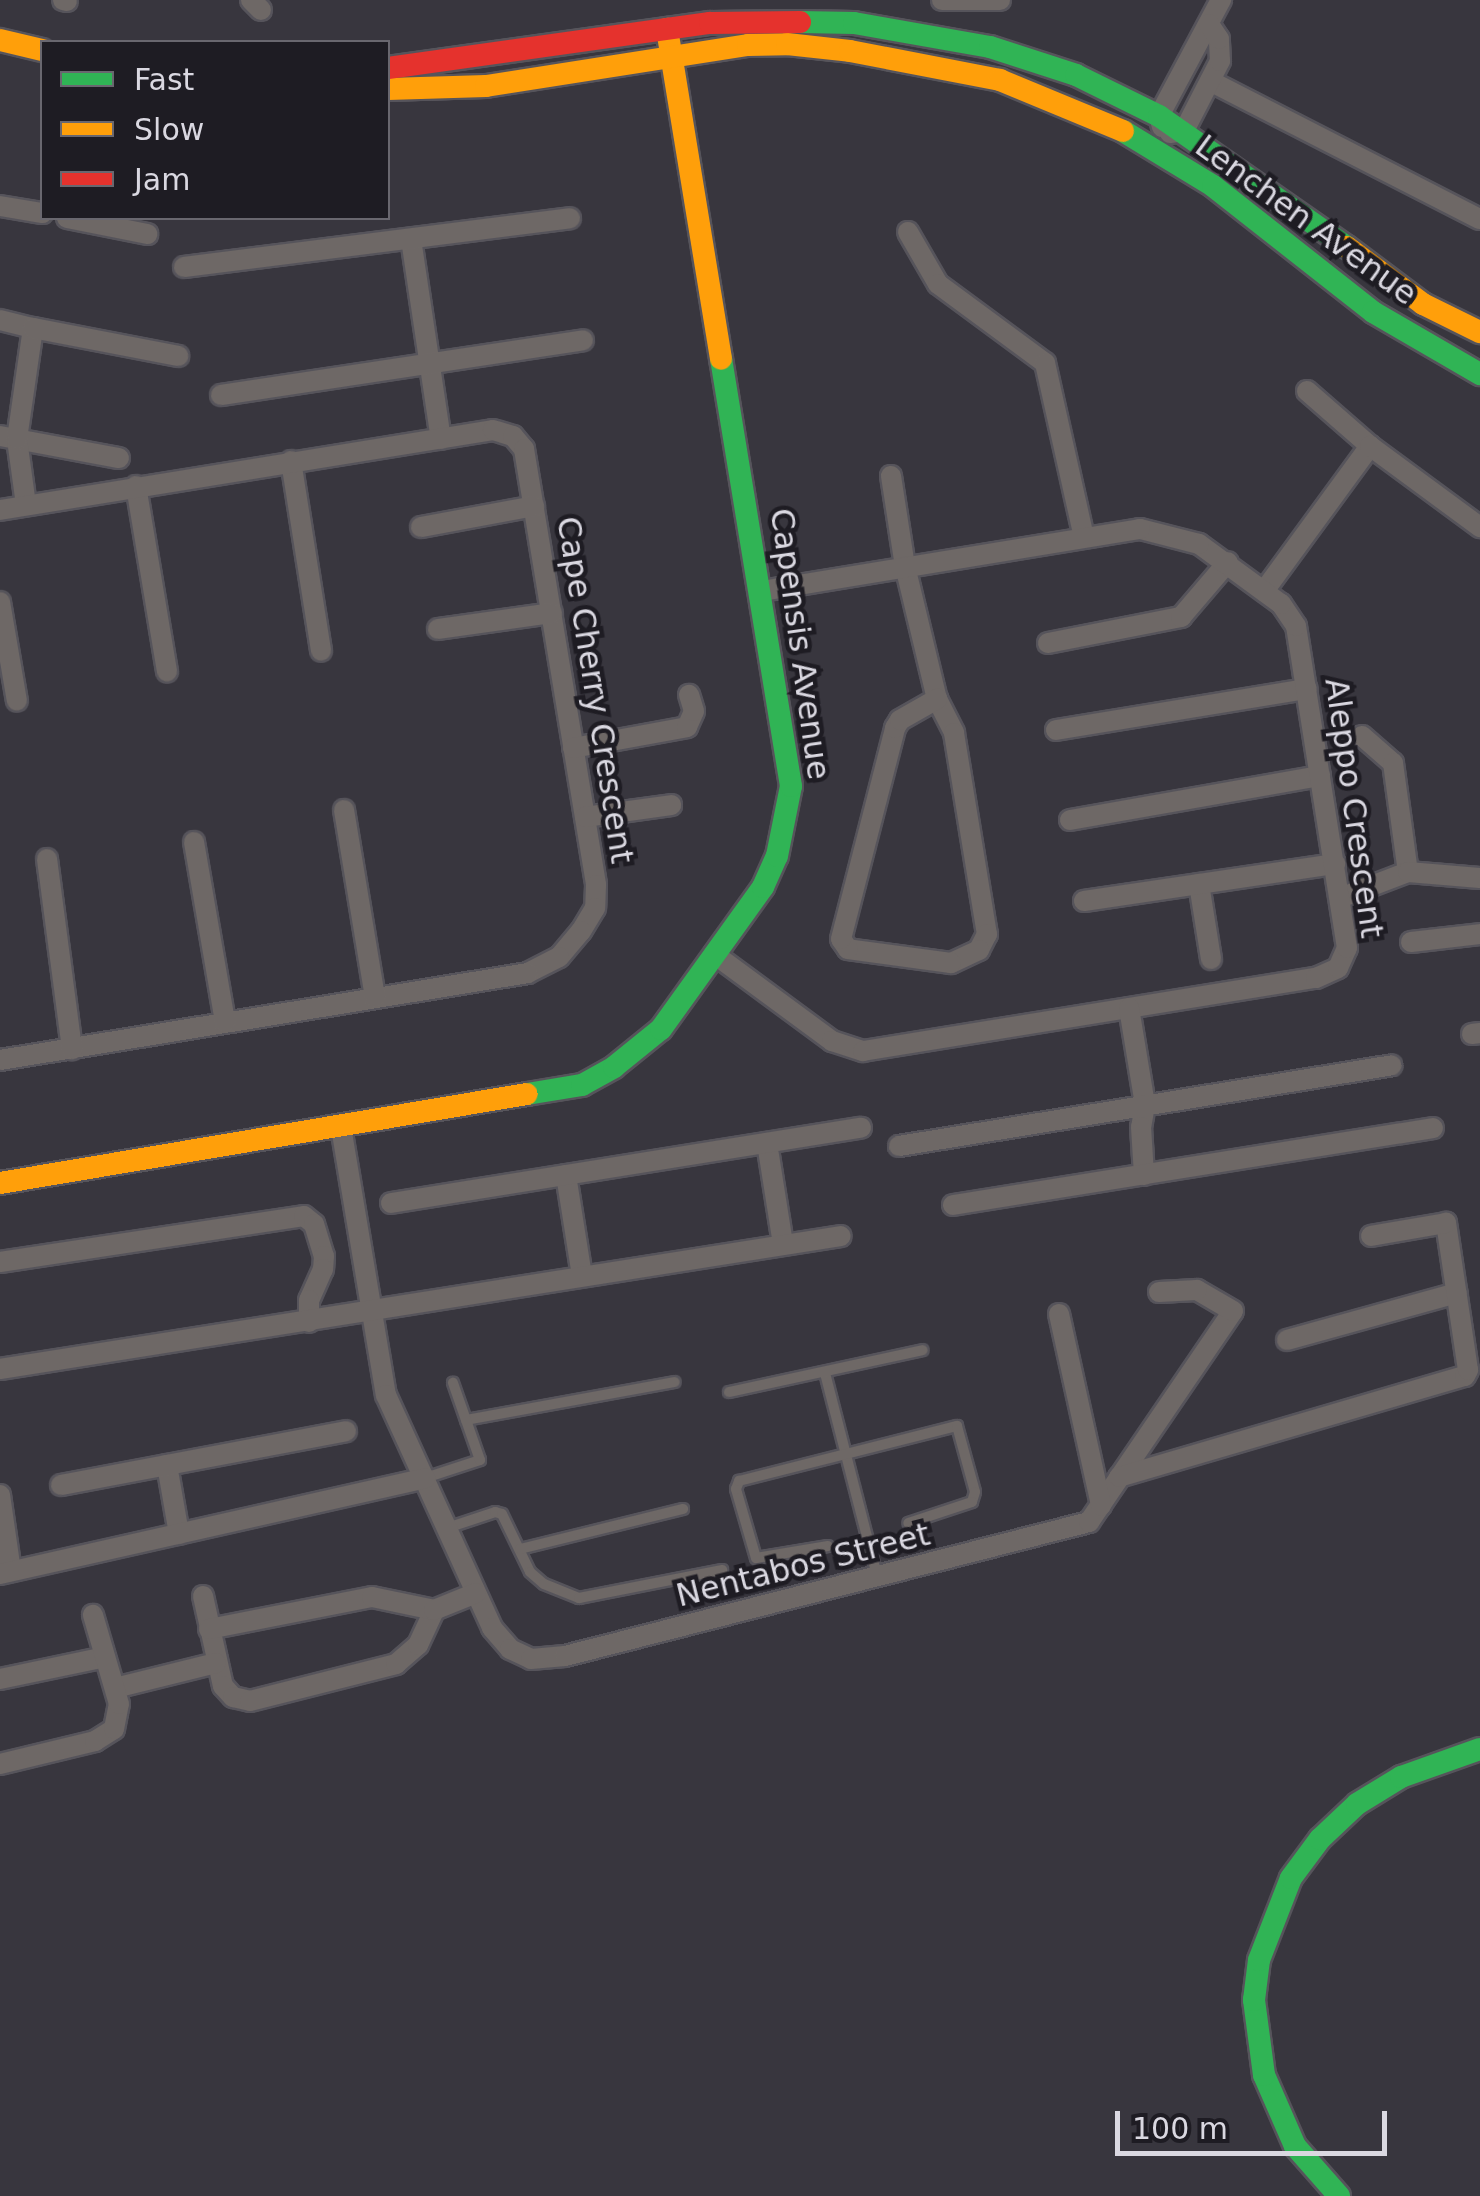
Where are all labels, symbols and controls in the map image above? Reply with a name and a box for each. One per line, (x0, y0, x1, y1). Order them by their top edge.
legend (40, 40, 390, 220)
text: Fast (134, 62, 194, 97)
text: Slow (134, 112, 204, 147)
street label: Lenchen Avenue (1188, 127, 1424, 313)
text: Jam (134, 162, 190, 197)
street label: Capensis Avenue (762, 506, 838, 782)
street label: Cape Cherry Crescent (549, 514, 641, 866)
street label: Aleppo Crescent (1317, 676, 1391, 940)
street label: Nentabos Street (672, 1515, 934, 1615)
scale bar (1120, 2091, 1392, 2153)
text: 100 m (1132, 2111, 1228, 2146)

